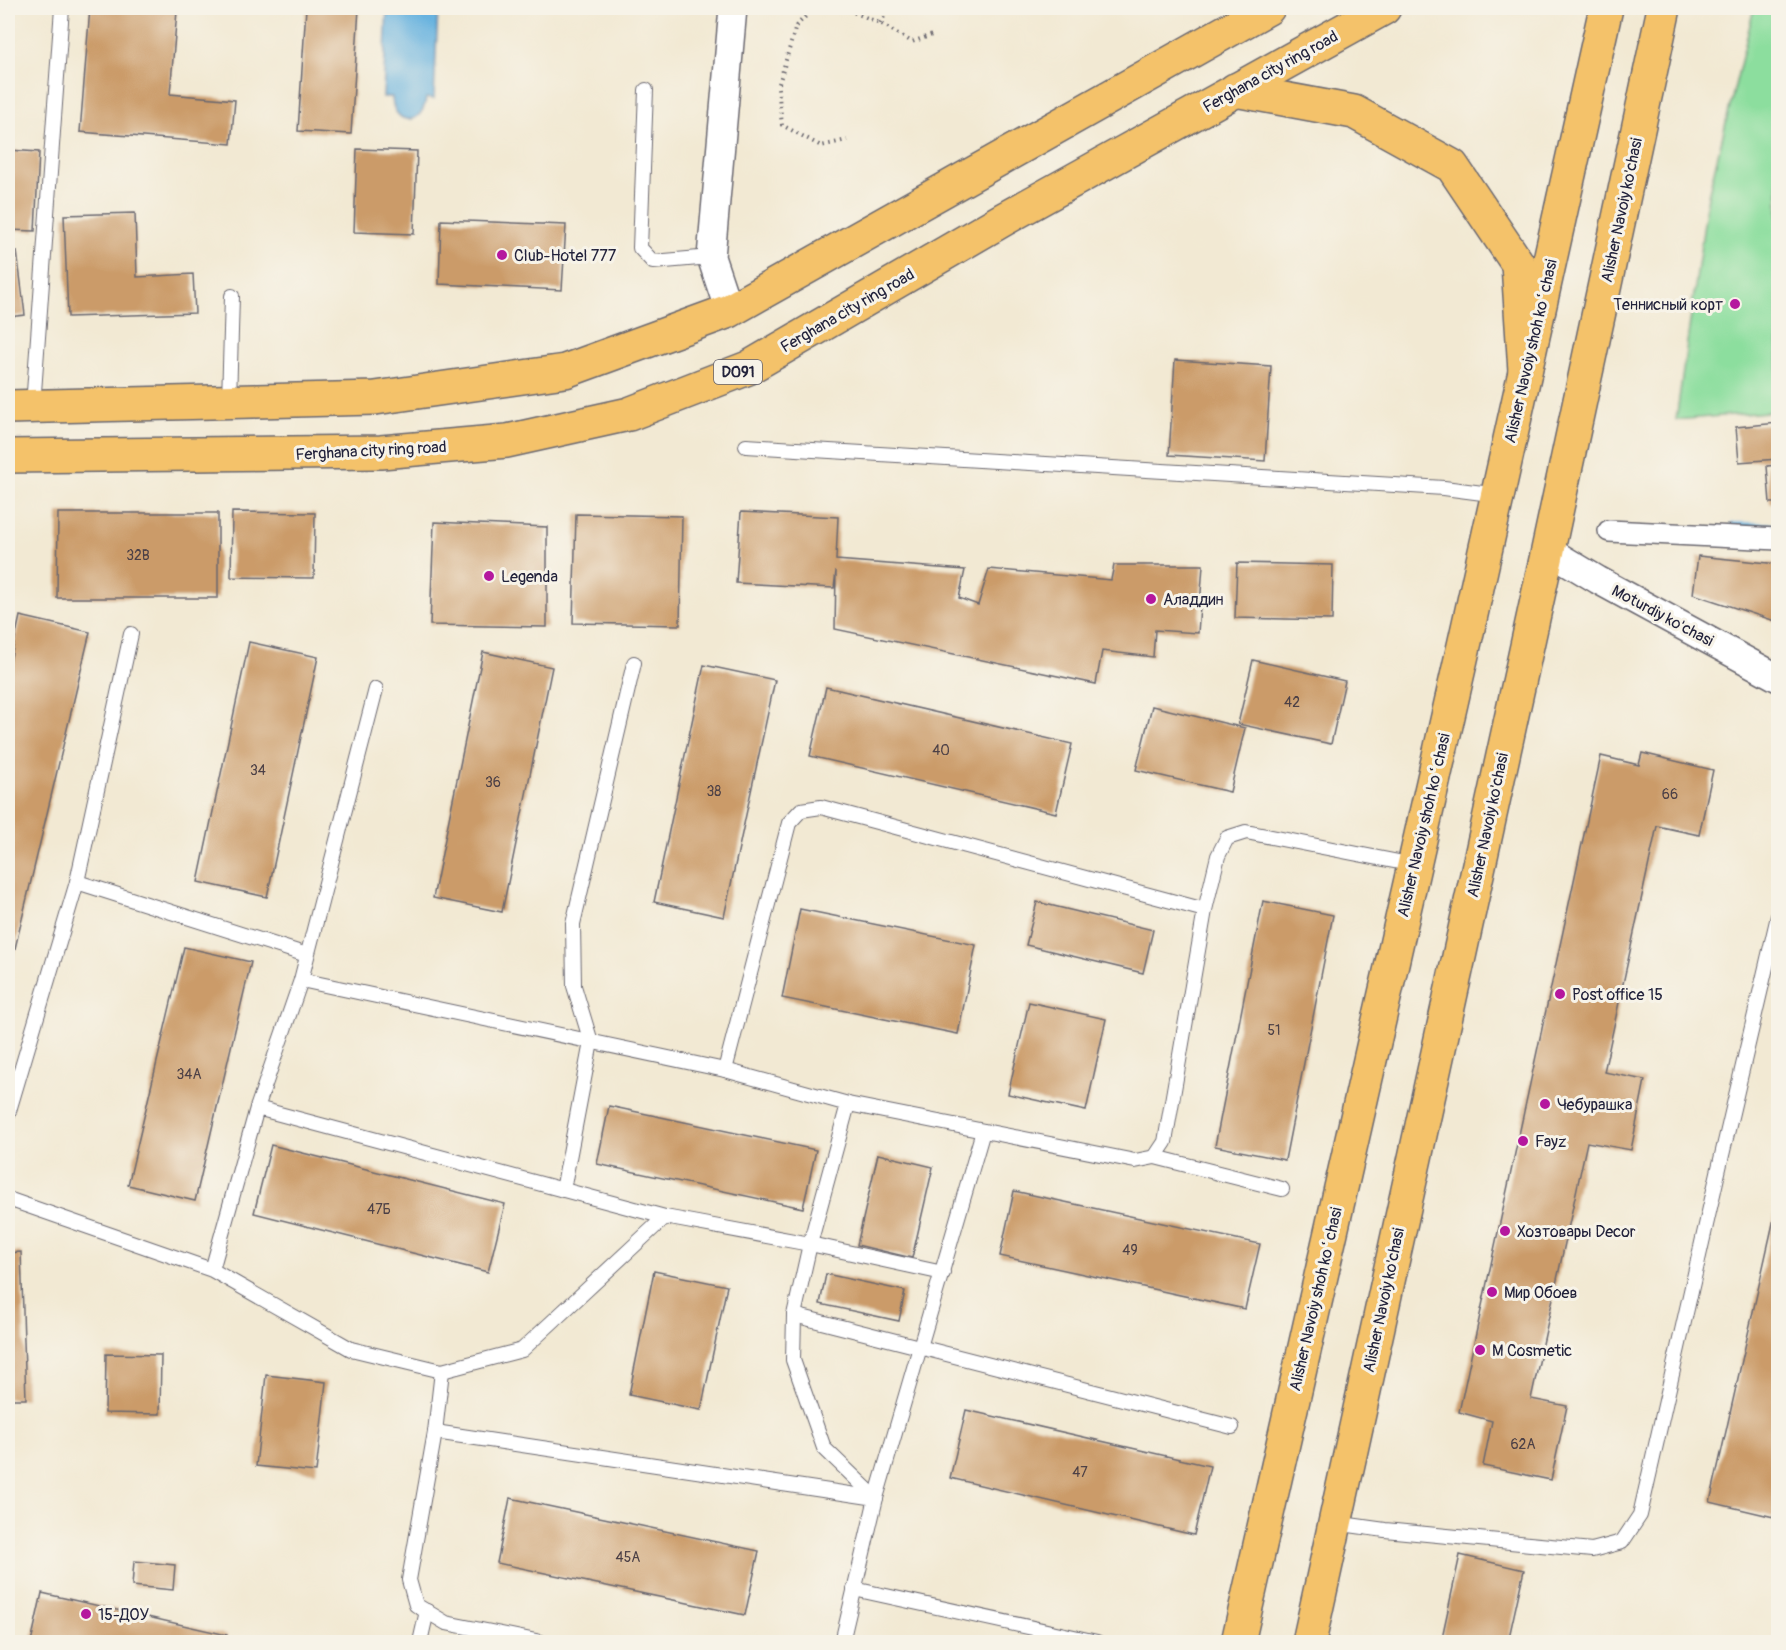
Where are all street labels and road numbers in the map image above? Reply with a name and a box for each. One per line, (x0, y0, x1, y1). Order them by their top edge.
street label: Ferghana city ring road (1199, 26, 1342, 117)
street label: Alisher Navoiy ko'chasi (1597, 136, 1647, 284)
street label: Alisher Navoiy shoh koʻchasi (1500, 257, 1562, 445)
street label: Ferghana city ring road (777, 264, 918, 357)
road number: D091 (714, 360, 762, 384)
street label: Ferghana city ring road (295, 437, 447, 465)
street label: Moturdiy ko'chasi (1608, 581, 1717, 651)
street label: Alisher Navoiy shoh koʻchasi (1393, 731, 1455, 919)
street label: Alisher Navoiy ko'chasi (1463, 751, 1513, 899)
street label: Alisher Navoiy shoh koʻchasi (1285, 1205, 1347, 1393)
street label: Alisher Navoiy ko'chasi (1359, 1226, 1409, 1374)

